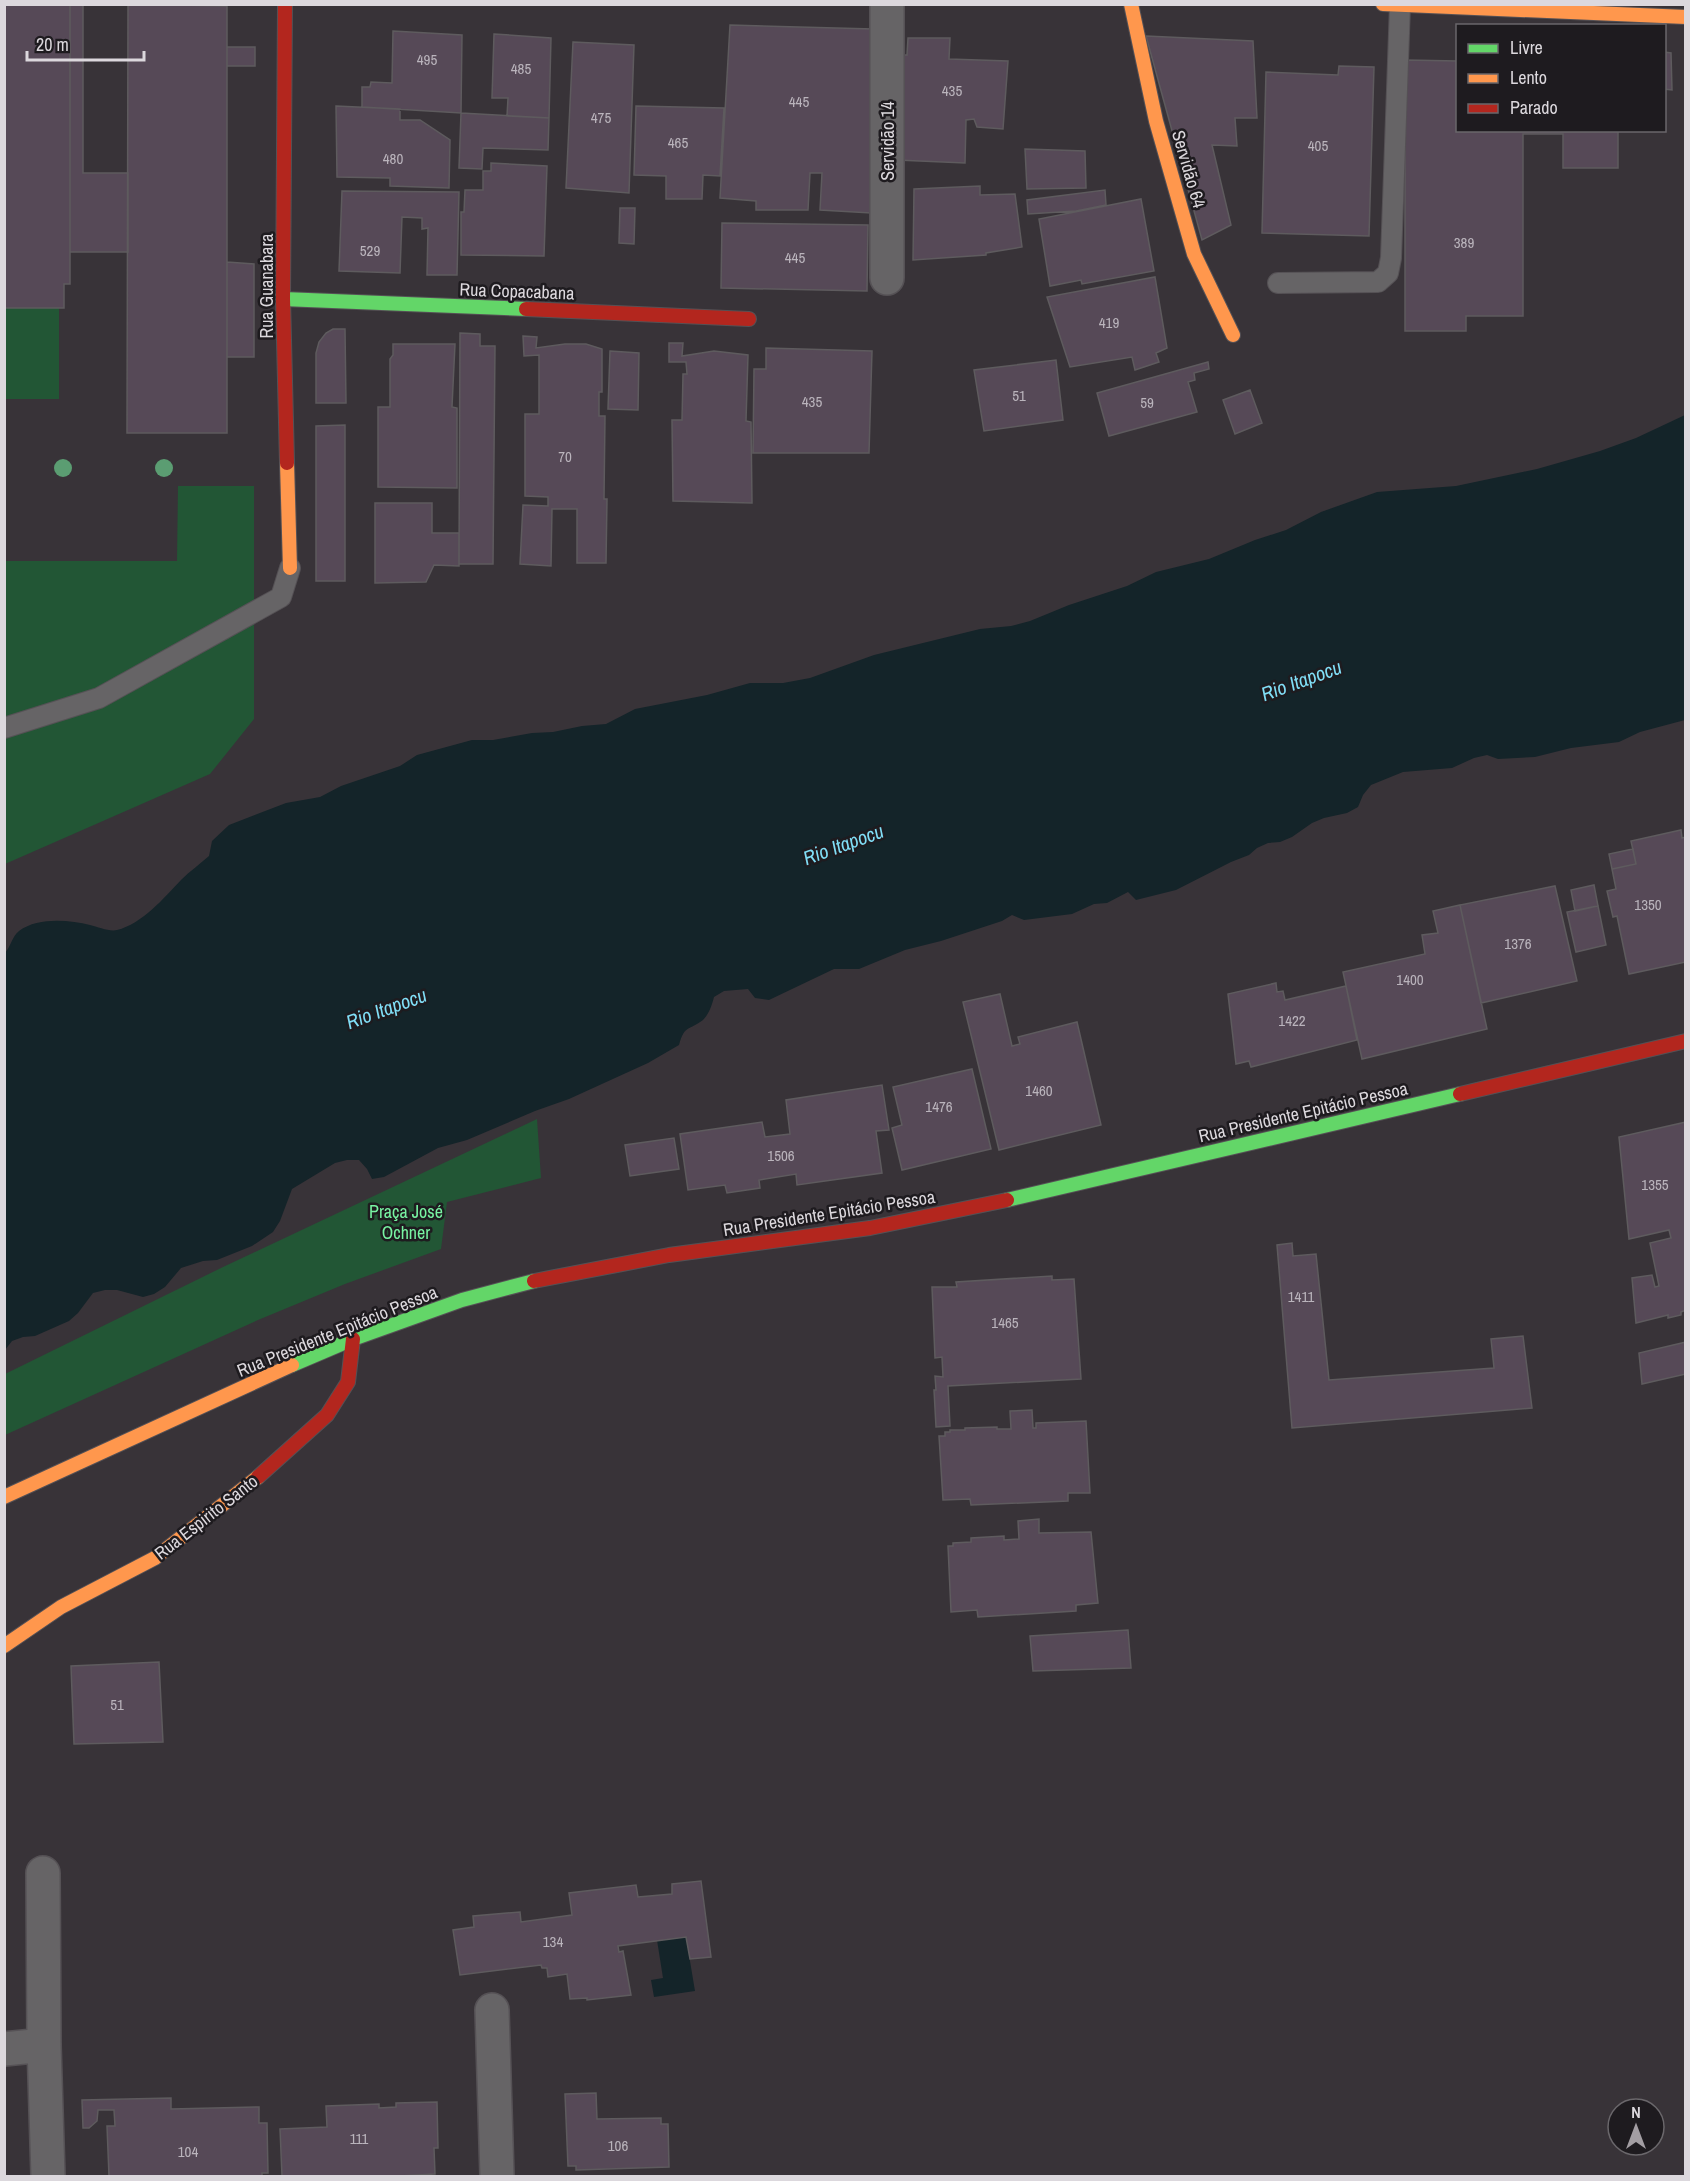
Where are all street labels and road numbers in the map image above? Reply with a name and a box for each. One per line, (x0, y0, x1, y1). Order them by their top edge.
street label: Servidão 14 (875, 101, 900, 181)
street label: Servidão 64 (1166, 127, 1212, 211)
street label: Rua Guanabara (254, 233, 279, 339)
street label: Rua Copacabana (459, 277, 575, 305)
street label: Rua Presidente Epitácio Pessoa (1196, 1076, 1410, 1148)
street label: Rua Presidente Epitácio Pessoa (721, 1184, 937, 1242)
street label: Rua Presidente Epitácio Pessoa (233, 1279, 441, 1383)
street label: Rua Espirito Santo (149, 1469, 263, 1565)

